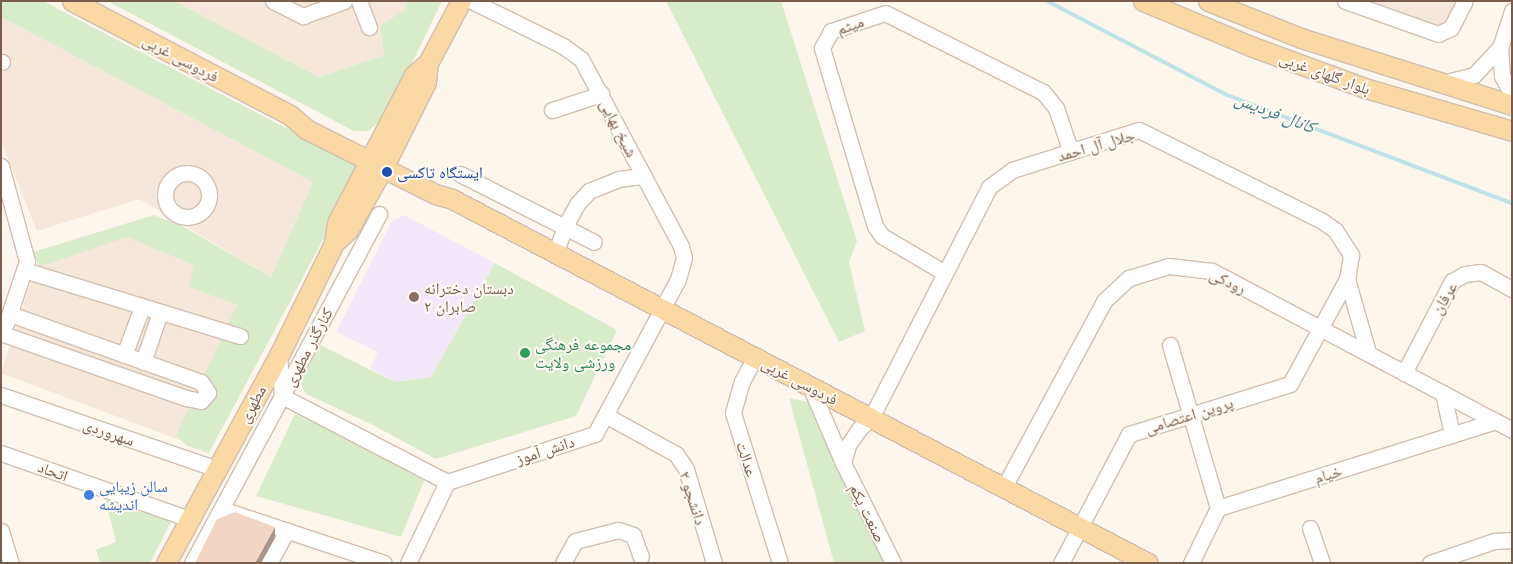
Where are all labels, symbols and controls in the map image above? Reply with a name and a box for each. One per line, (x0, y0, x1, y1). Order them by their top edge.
street label: میثم (834, 11, 866, 39)
street label: فردوسی غربی (140, 30, 222, 86)
street label: بلوار گلهای غربی (1277, 48, 1373, 98)
water label: کانال فردیس (1232, 88, 1318, 138)
street label: شیخ بهایی (596, 96, 642, 160)
street label: جلال آل احمد (1055, 125, 1137, 165)
place label: ایستگاه تاکسی (397, 162, 483, 182)
marker: ایستگاه تاکسی (381, 166, 393, 178)
street label: رودکی (1207, 264, 1249, 298)
place label: دبستان دخترانه صابران ۲ (424, 278, 514, 316)
street label: عرفان (1427, 278, 1461, 318)
marker: دبستان دخترانه صابران ۲ (408, 291, 420, 303)
street label: کنارگذر مطهری (279, 304, 337, 390)
place label: مجموعه فرهنگی ورزشی ولایت (535, 334, 631, 372)
marker: مجموعه فرهنگی ورزشی ولایت (519, 347, 531, 359)
street label: فردوسی غربی (759, 353, 841, 409)
street label: مطهری (234, 382, 270, 426)
street label: پروین اعتصامی (1143, 392, 1235, 438)
street label: سهروردی (81, 414, 137, 450)
street label: دانش آموز (513, 432, 577, 468)
street label: عدالت (732, 439, 762, 479)
street label: اتحاد (35, 457, 71, 485)
street label: خیام (1312, 461, 1344, 487)
street label: دانشجو ۲ (675, 469, 711, 527)
place label: سالن زیبایی اندیشه (99, 476, 168, 514)
street label: صنعت یکم (846, 481, 890, 545)
marker: سالن زیبایی اندیشه (83, 489, 95, 501)

